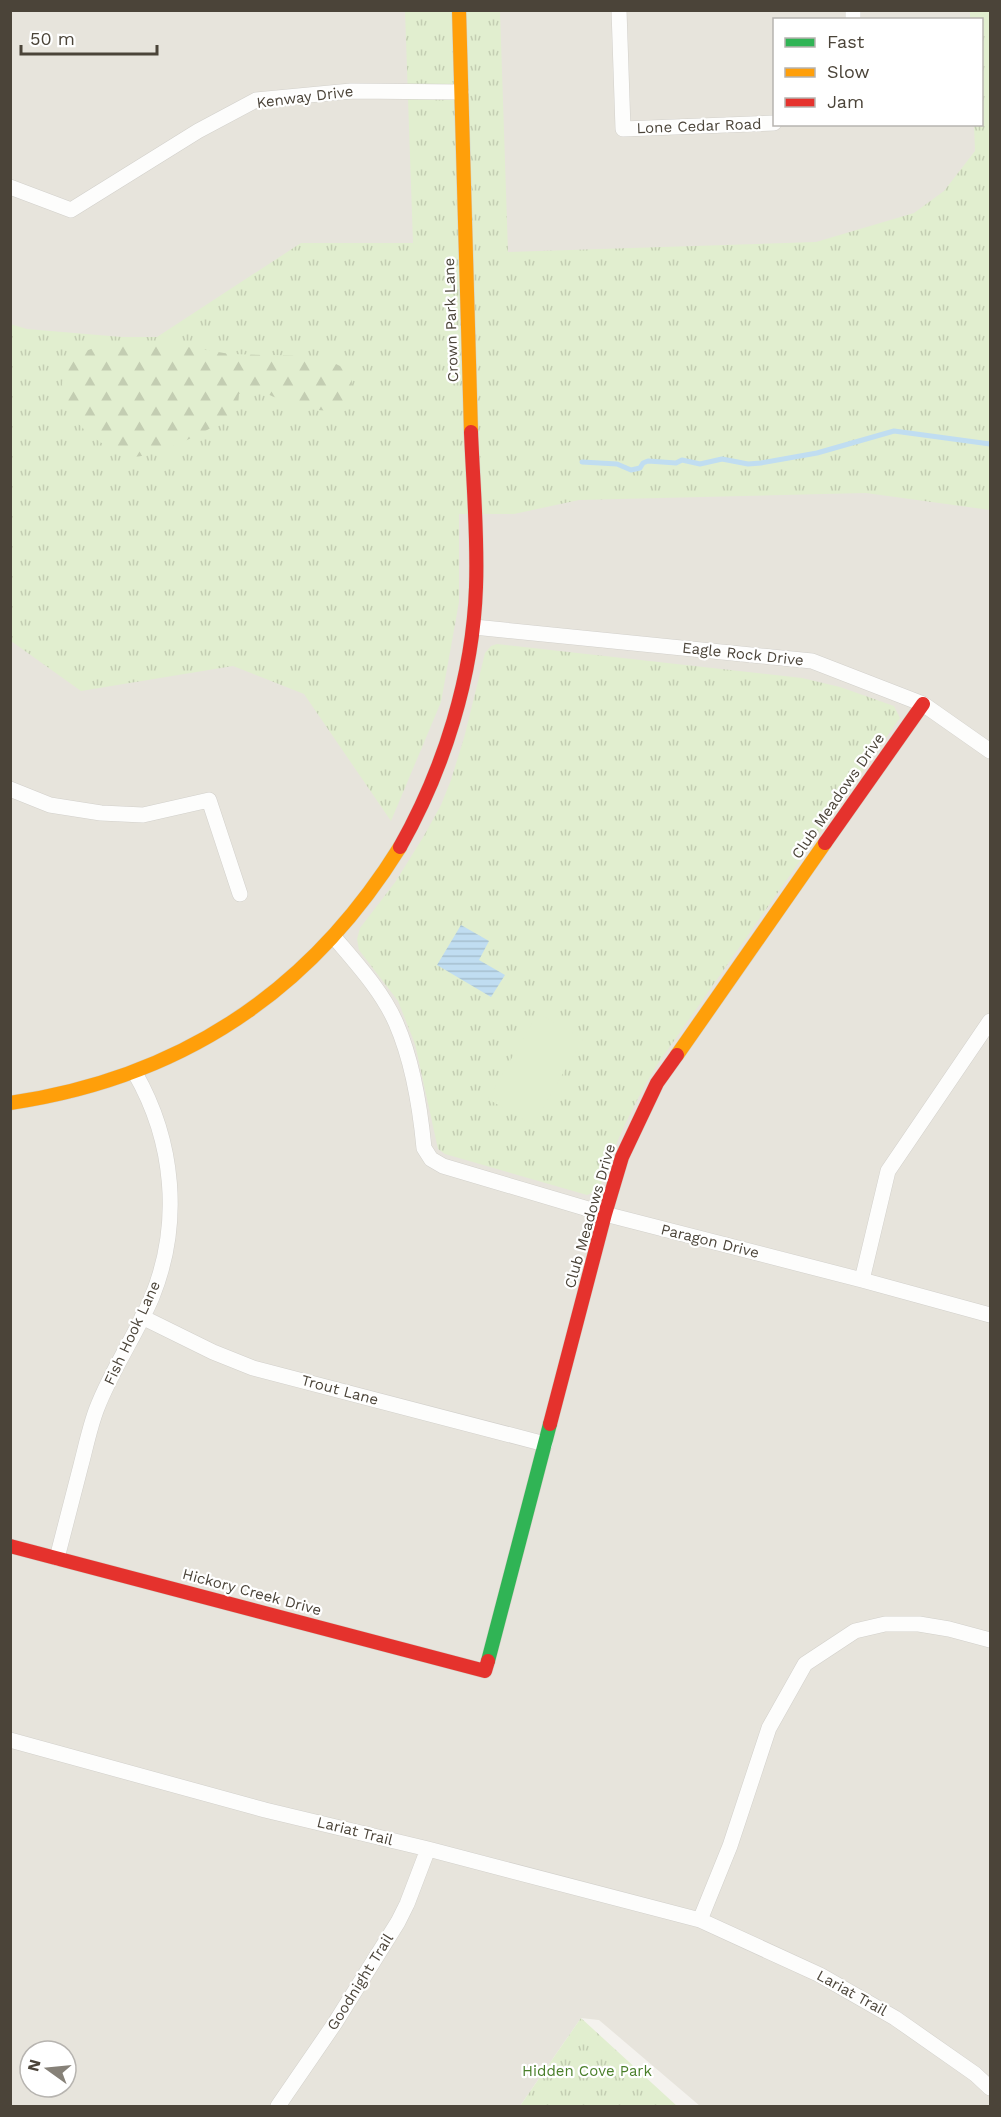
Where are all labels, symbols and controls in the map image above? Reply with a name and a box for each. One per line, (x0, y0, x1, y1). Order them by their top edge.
scale bar (21, 18, 158, 56)
legend (773, 18, 983, 126)
text: 50 m (30, 28, 75, 49)
text: Fast (827, 31, 865, 52)
text: Slow (827, 61, 870, 82)
street label: Kenway Drive (256, 82, 354, 112)
text: Jam (827, 91, 864, 112)
street label: Lone Cedar Road (636, 115, 762, 137)
street label: Crown Park Lane (440, 258, 462, 382)
street label: Eagle Rock Drive (681, 639, 805, 669)
street label: Club Meadows Drive (788, 730, 888, 862)
street label: Club Meadows Drive (561, 1142, 619, 1290)
street label: Paragon Drive (659, 1220, 761, 1262)
street label: Fish Hook Lane (100, 1278, 164, 1388)
street label: Trout Lane (300, 1371, 380, 1409)
street label: Hickory Creek Drive (180, 1565, 324, 1619)
street label: Lariat Trail (315, 1813, 395, 1849)
street label: Goodnight Trail (323, 1930, 397, 2034)
street label: Lariat Trail (814, 1966, 891, 2020)
north arrow (18, 2039, 78, 2099)
text: N (23, 2057, 45, 2073)
park label: Hidden Cove Park (522, 2062, 652, 2080)

